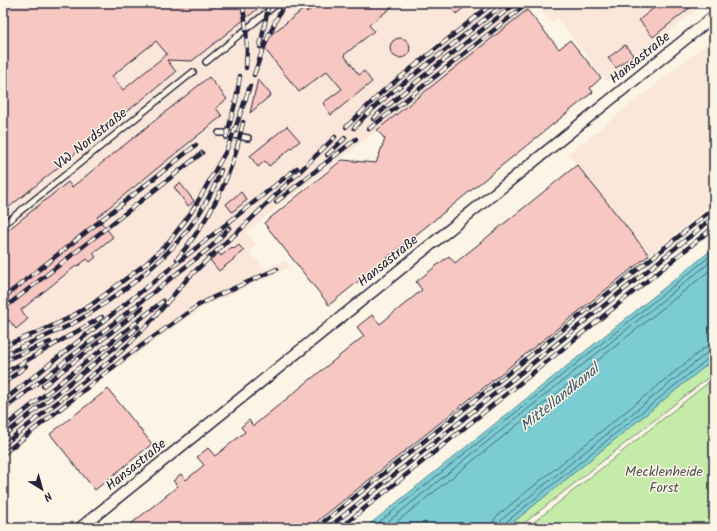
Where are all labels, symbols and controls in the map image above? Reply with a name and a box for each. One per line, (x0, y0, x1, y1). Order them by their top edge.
street label: Hansastraße (605, 26, 676, 90)
street label: VW Nordstraße (50, 102, 133, 175)
street label: Hansastraße (353, 229, 424, 293)
water label: Mittellandkanal (515, 356, 608, 438)
street label: Hansastraße (101, 433, 172, 497)
park label: Mecklenheide Forst (625, 461, 704, 499)
north arrow (22, 469, 62, 509)
text: N (39, 487, 56, 505)

